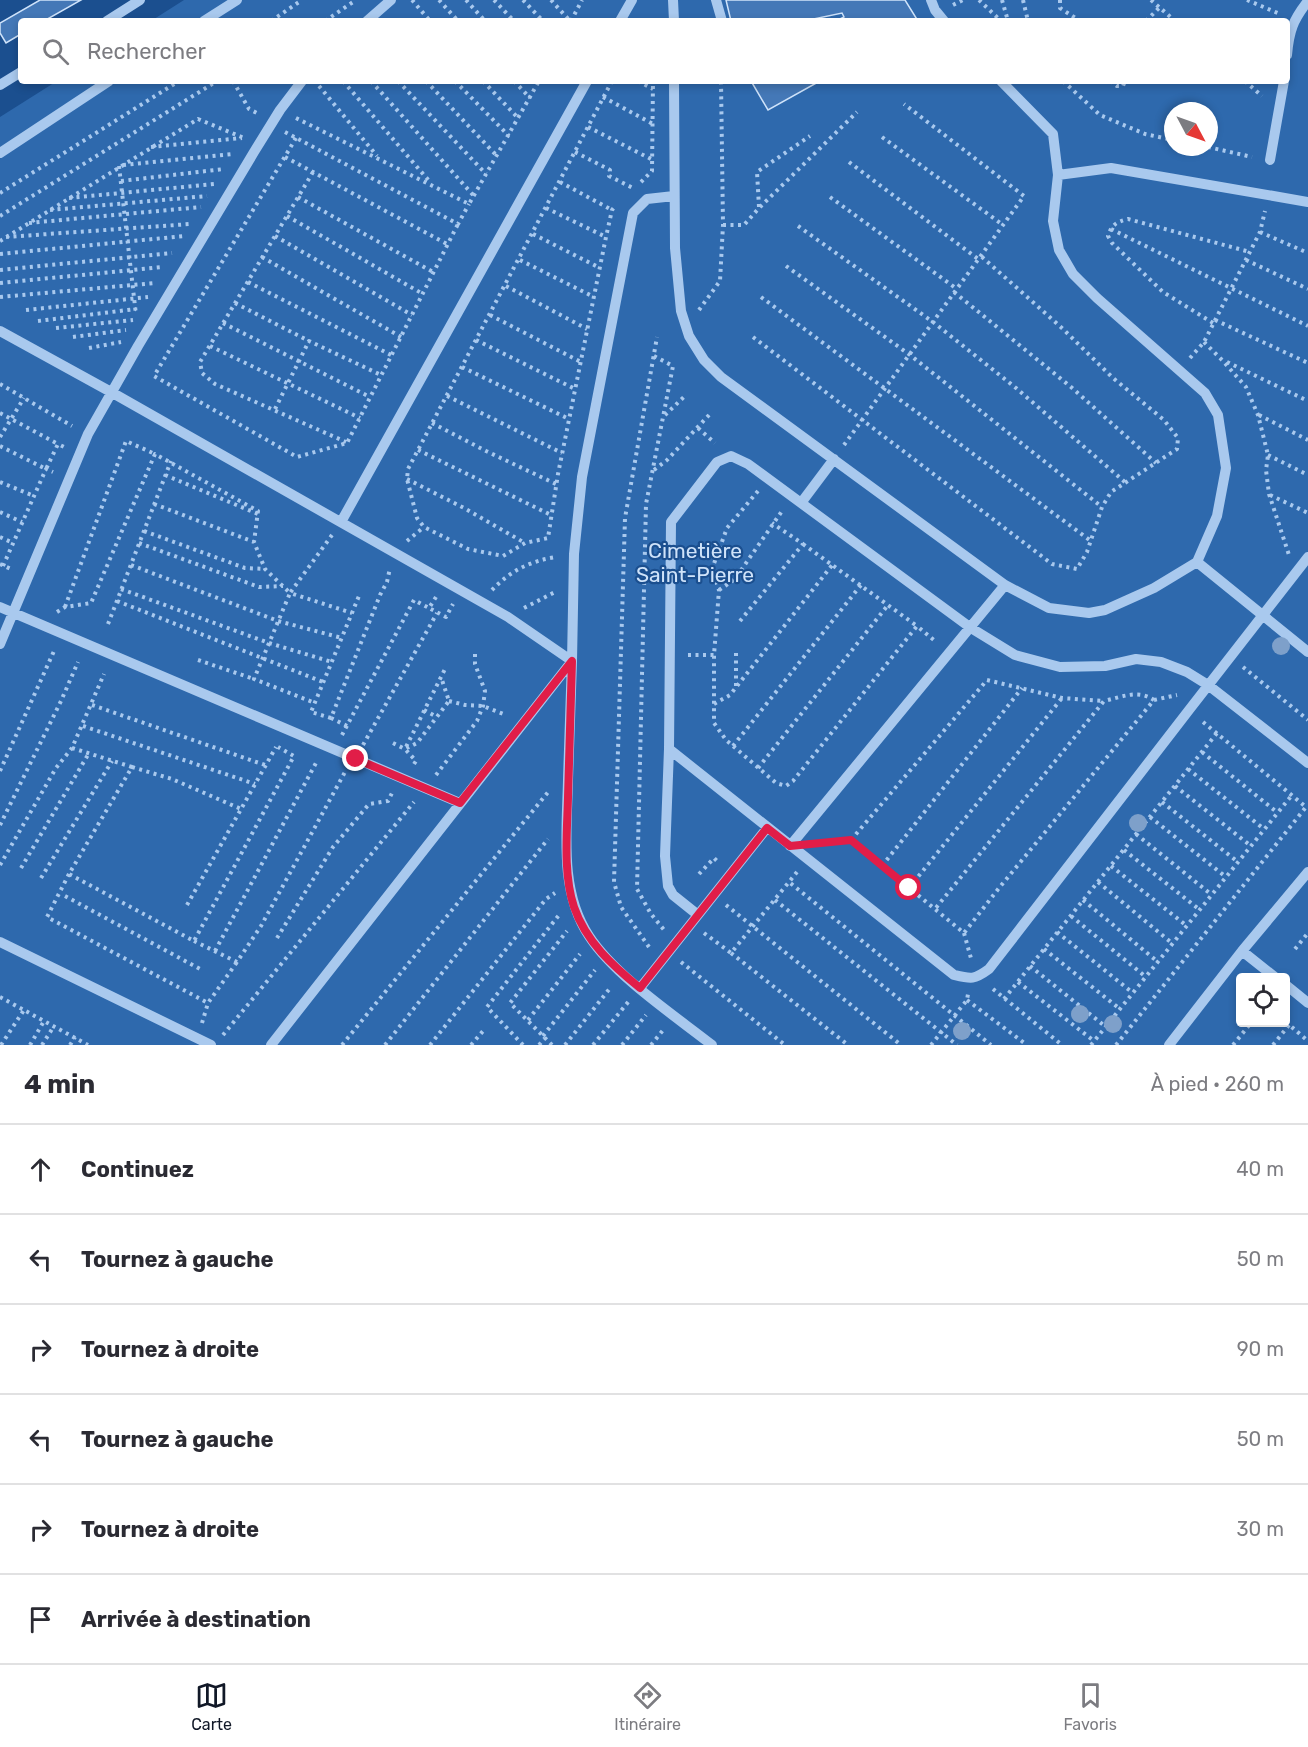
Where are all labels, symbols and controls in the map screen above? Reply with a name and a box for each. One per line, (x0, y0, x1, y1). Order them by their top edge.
search box (18, 18, 1290, 84)
icon: search (39, 35, 72, 68)
text: Rechercher (87, 38, 206, 65)
north arrow (1164, 102, 1218, 156)
park label: Cimetière Saint-Pierre (636, 538, 754, 587)
route end (342, 745, 368, 771)
route start (895, 874, 921, 900)
map controls (1236, 973, 1290, 1027)
button: locate (1236, 973, 1290, 1027)
text: 4 min (24, 1069, 95, 1100)
text: À pied · 260 m (1151, 1072, 1284, 1096)
icon: ahead (24, 1153, 57, 1186)
text: Continuez (81, 1156, 194, 1183)
text: 40 m (1236, 1157, 1284, 1181)
icon: left (24, 1243, 57, 1276)
text: Tournez à gauche (81, 1246, 274, 1273)
text: 50 m (1237, 1247, 1284, 1271)
icon: right (24, 1333, 57, 1366)
text: Tournez à droite (81, 1336, 259, 1363)
text: 90 m (1237, 1337, 1284, 1361)
icon: left (24, 1423, 57, 1456)
text: Tournez à gauche (81, 1426, 274, 1453)
text: 50 m (1237, 1427, 1284, 1451)
icon: right (24, 1513, 57, 1546)
text: Tournez à droite (81, 1516, 259, 1543)
text: 30 m (1237, 1517, 1284, 1541)
icon: arrive (24, 1603, 57, 1636)
text: Arrivée à destination (81, 1606, 311, 1633)
tab: Carte (191, 1679, 232, 1734)
tab: Itinéraire (614, 1679, 681, 1734)
tab: Favoris (1063, 1679, 1117, 1734)

